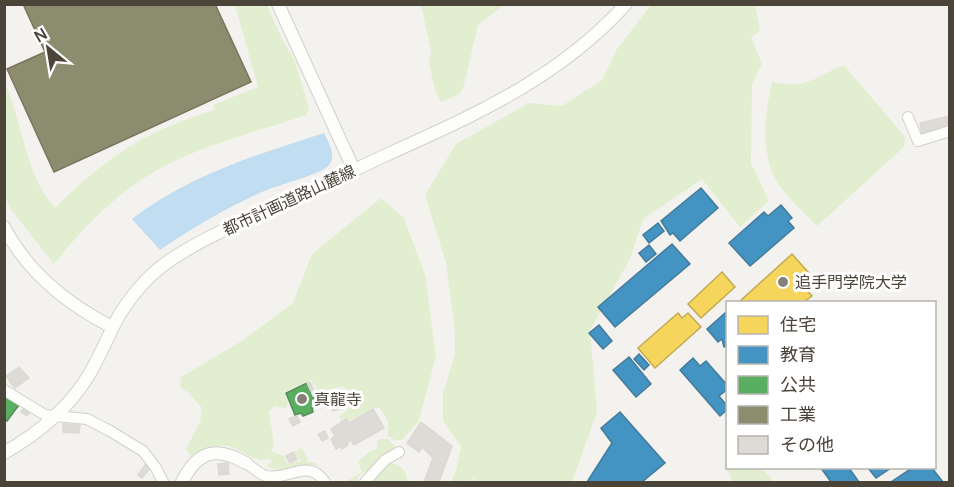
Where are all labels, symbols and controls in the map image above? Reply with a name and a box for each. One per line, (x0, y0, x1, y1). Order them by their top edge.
north arrow (18, 18, 78, 78)
text: N (30, 23, 51, 47)
street label: 都市計画道路山麓線 (219, 160, 359, 240)
place label: 追手門学院大学 (795, 271, 907, 293)
marker: 追手門学院大学 (776, 275, 790, 289)
legend (726, 301, 936, 469)
text: 住宅 (780, 312, 816, 336)
text: 教育 (780, 342, 816, 366)
text: 公共 (780, 372, 816, 396)
place label: 真龍寺 (314, 388, 362, 410)
marker: 真龍寺 (295, 392, 309, 406)
text: 工業 (780, 402, 816, 426)
text: その他 (780, 432, 834, 456)

